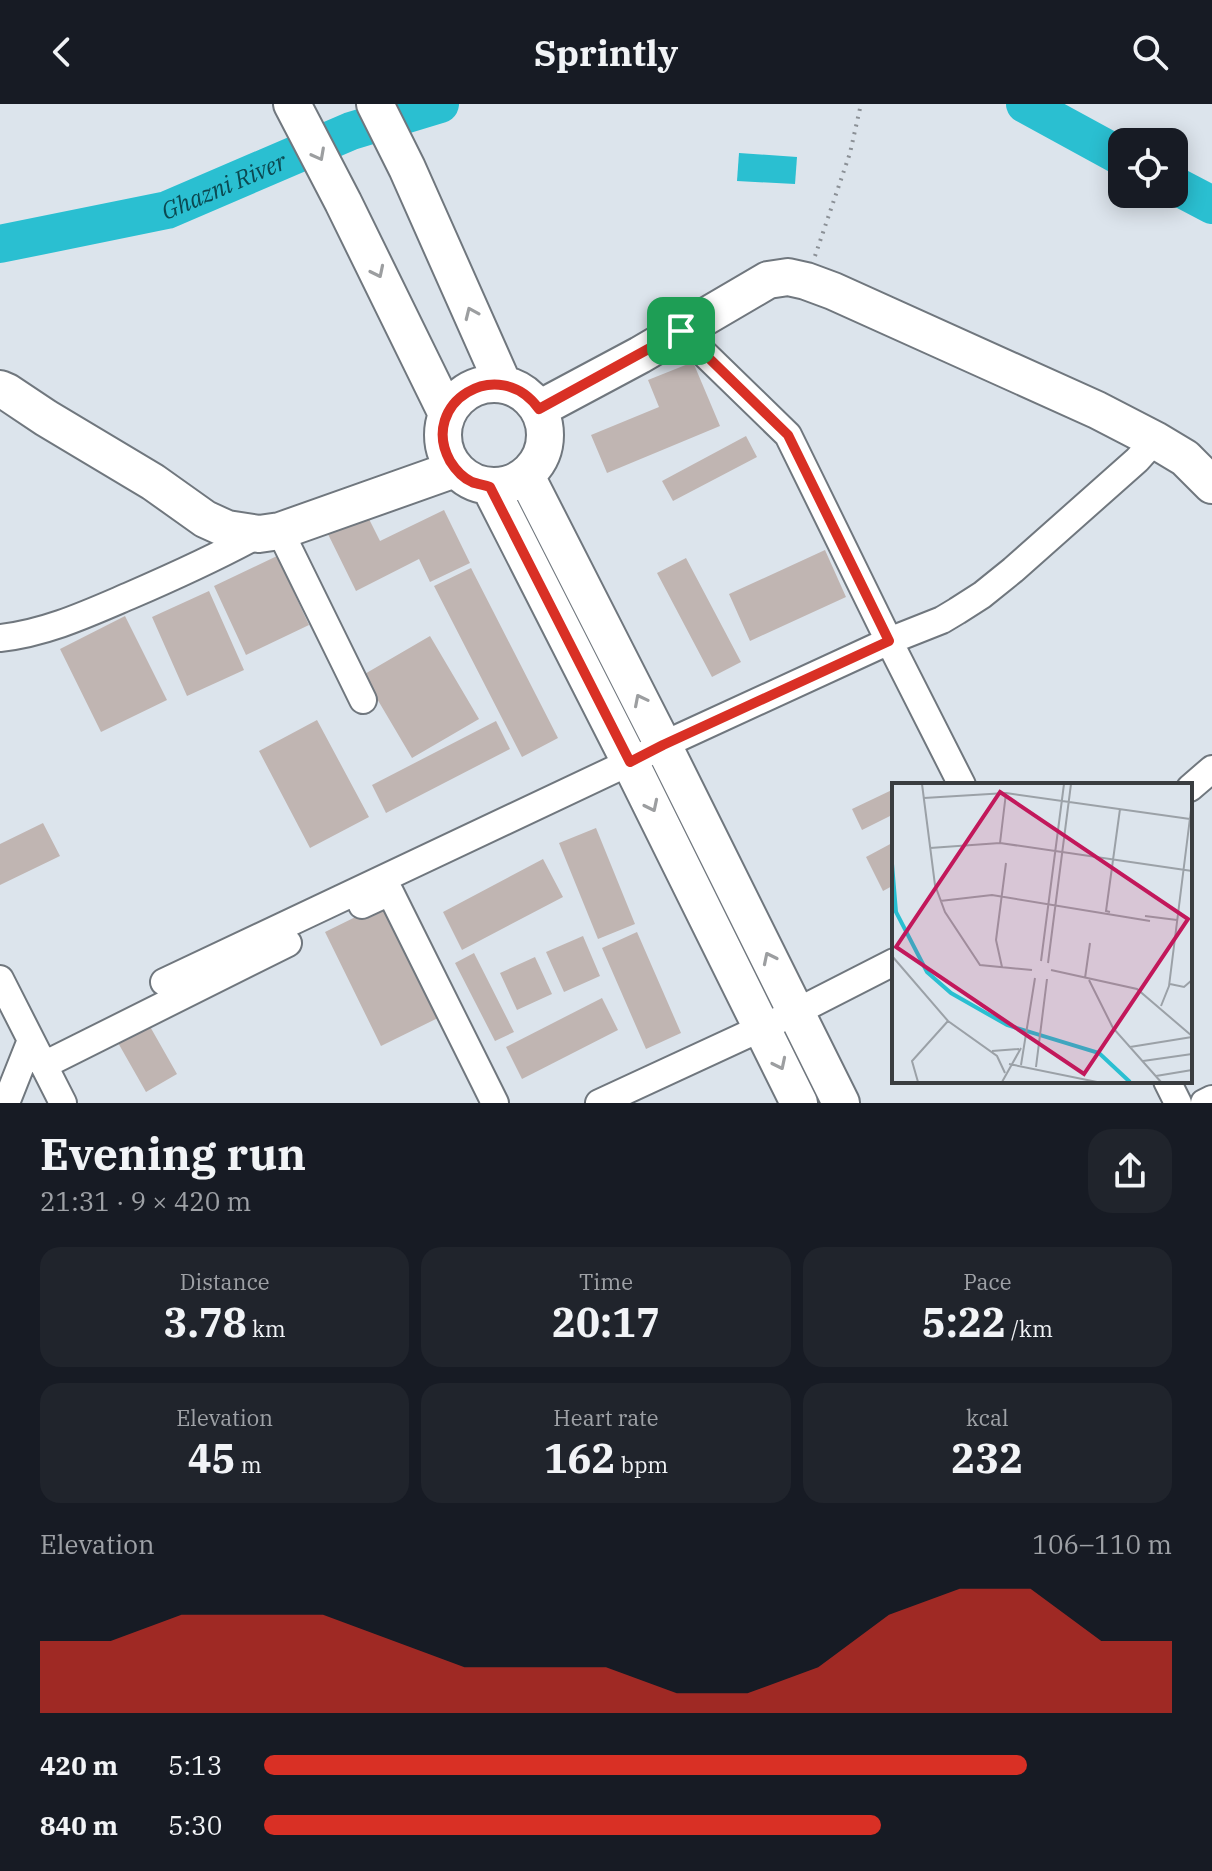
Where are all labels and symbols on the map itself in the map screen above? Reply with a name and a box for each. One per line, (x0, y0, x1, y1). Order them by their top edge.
water label: Ghazni River (156, 144, 293, 227)
one-way arrow (309, 147, 324, 162)
one-way arrow (368, 264, 384, 279)
pin (647, 297, 715, 365)
one-way arrow (465, 307, 481, 321)
one-way arrow (634, 694, 650, 709)
inset map (892, 783, 1192, 1083)
one-way arrow (642, 798, 657, 813)
one-way arrow (763, 952, 779, 967)
one-way arrow (770, 1056, 786, 1071)

